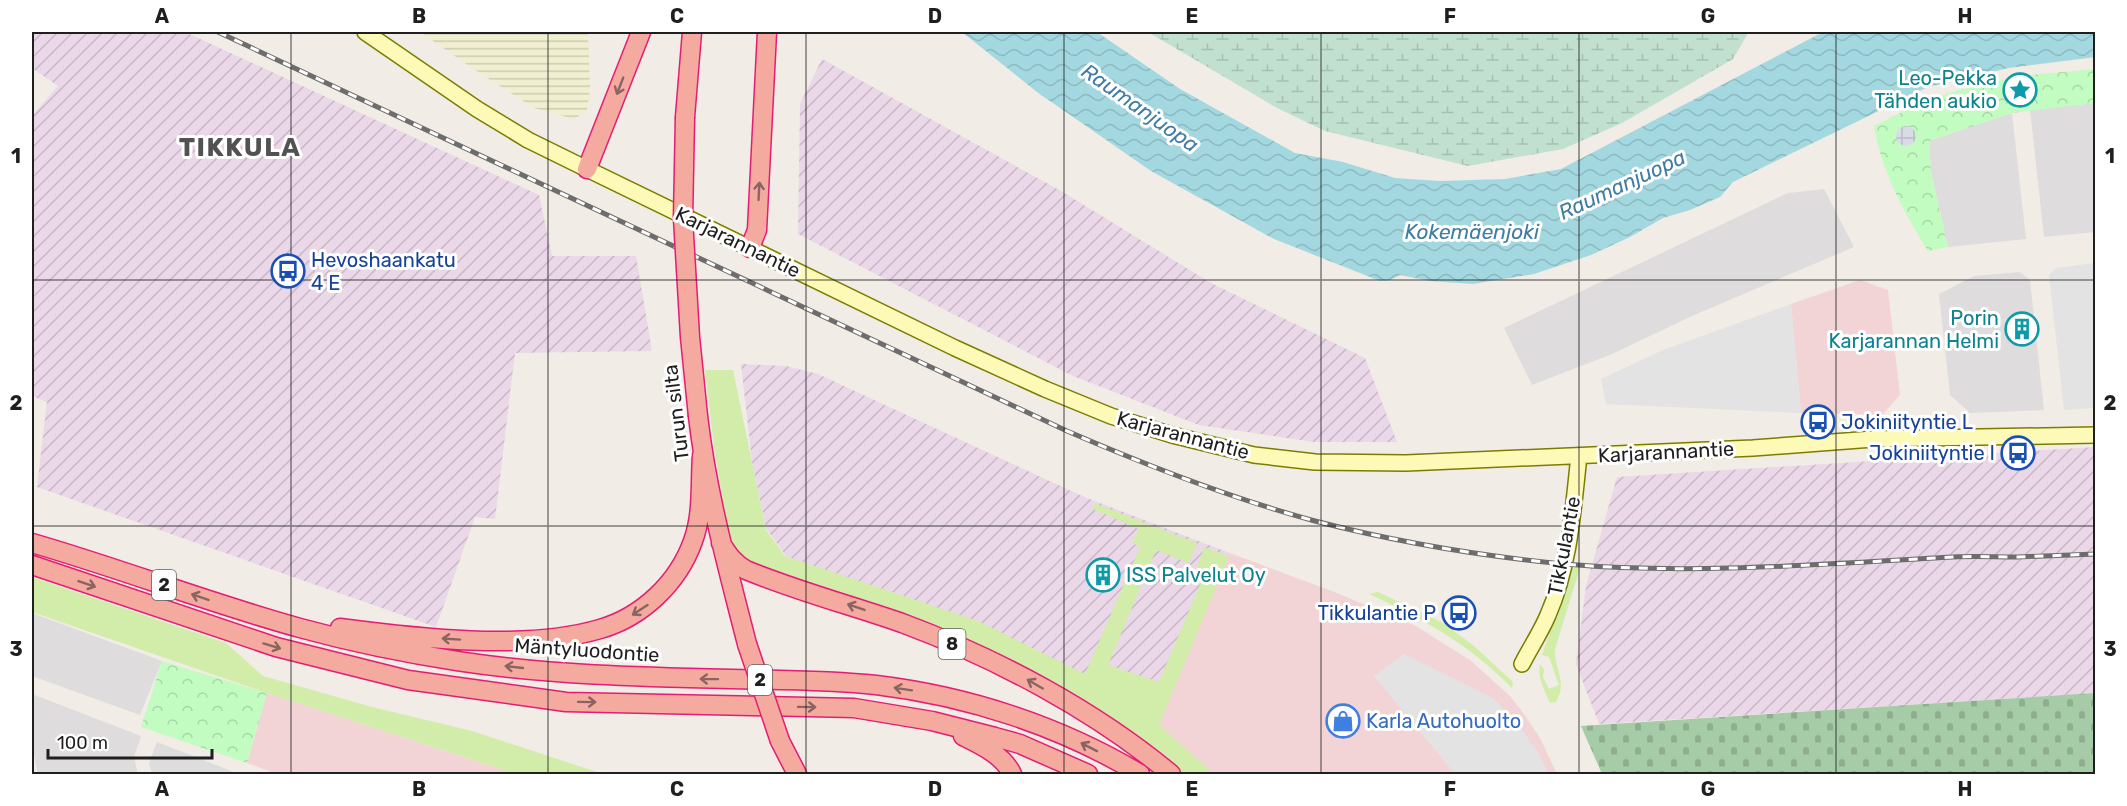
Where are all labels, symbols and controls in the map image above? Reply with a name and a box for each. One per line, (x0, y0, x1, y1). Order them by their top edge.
text: A (155, 4, 170, 28)
text: B (412, 4, 426, 28)
text: C (670, 4, 684, 28)
text: D (928, 4, 942, 28)
text: E (1186, 4, 1198, 28)
text: F (1444, 4, 1456, 28)
text: G (1701, 4, 1715, 28)
text: H (1958, 4, 1972, 28)
water label: Raumanjuopa (1077, 58, 1204, 157)
place label: Leo-Pekka Tähden aukio (1874, 66, 1997, 113)
place icon: Leo-Pekka Tähden aukio (2002, 72, 2038, 108)
one-way arrow (614, 76, 625, 95)
district label: TIKKULA (179, 132, 301, 163)
text: 1 (11, 144, 21, 168)
water label: Raumanjuopa (1554, 144, 1689, 225)
text: 1 (2105, 144, 2115, 168)
one-way arrow (753, 181, 764, 201)
street label: Karjarannantie (672, 201, 804, 283)
water label: Kokemäenjoki (1405, 219, 1540, 244)
place label: Hevoshaankatu 4 E (311, 248, 456, 295)
bus stop icon: Hevoshaankatu 4 E (270, 253, 306, 289)
place label: Porin Karjarannan Helmi (1829, 306, 1999, 353)
building icon: Porin Karjarannan Helmi (2004, 311, 2040, 347)
street label: Turun silta (658, 363, 694, 463)
text: 2 (10, 391, 23, 415)
text: 2 (2104, 391, 2117, 415)
bus stop icon: Jokiniityntie L (1800, 404, 1836, 440)
street label: Karjarannantie (1114, 406, 1252, 464)
place label: Jokiniityntie L (1841, 410, 1973, 434)
bus stop icon: Jokiniityntie I (2000, 435, 2036, 471)
street label: Karjarannantie (1597, 436, 1735, 468)
place label: Jokiniityntie I (1869, 441, 1995, 465)
street label: Tikkulantie (1543, 494, 1585, 598)
building icon: ISS Palvelut Oy (1085, 557, 1121, 593)
place label: ISS Palvelut Oy (1126, 563, 1266, 587)
road number: 2 (152, 570, 176, 600)
one-way arrow (77, 579, 96, 590)
one-way arrow (191, 591, 210, 602)
bus stop icon: Tikkulantie P (1441, 595, 1477, 631)
one-way arrow (847, 601, 866, 612)
place label: Tikkulantie P (1317, 601, 1436, 625)
one-way arrow (632, 604, 649, 616)
road number: 8 (938, 629, 966, 659)
one-way arrow (441, 633, 461, 644)
street label: Mäntyluodontie (514, 633, 660, 667)
text: 3 (9, 637, 23, 661)
text: 3 (2103, 637, 2117, 661)
one-way arrow (262, 641, 281, 652)
one-way arrow (505, 662, 525, 673)
road number: 2 (748, 665, 772, 695)
one-way arrow (699, 673, 719, 684)
one-way arrow (1027, 678, 1044, 690)
one-way arrow (894, 684, 914, 695)
one-way arrow (577, 696, 597, 708)
one-way arrow (797, 701, 817, 713)
shop icon: Karla Autohuolto (1325, 703, 1361, 739)
place label: Karla Autohuolto (1366, 709, 1521, 733)
scale bar (48, 722, 212, 760)
text: 100 m (57, 732, 108, 754)
one-way arrow (1080, 741, 1098, 752)
text: A (155, 777, 170, 801)
text: B (412, 777, 426, 801)
text: C (670, 777, 684, 801)
text: D (928, 777, 942, 801)
text: E (1186, 777, 1198, 801)
text: F (1444, 777, 1456, 801)
text: G (1701, 777, 1715, 801)
text: H (1958, 777, 1972, 801)

